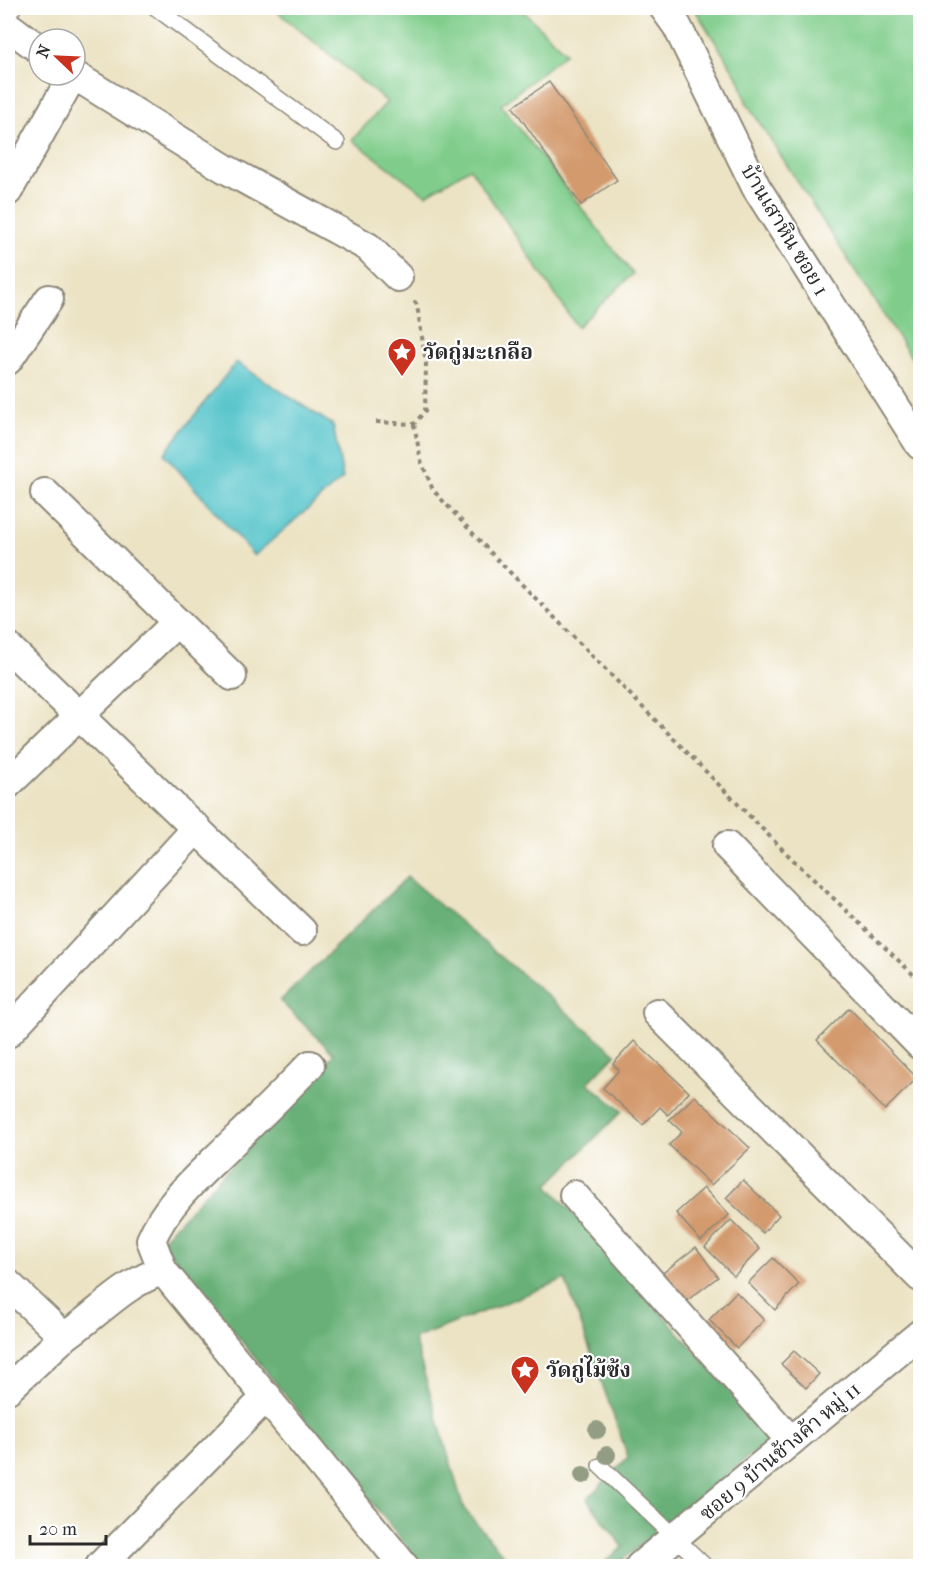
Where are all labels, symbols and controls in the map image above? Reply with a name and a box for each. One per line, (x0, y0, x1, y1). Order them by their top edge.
north arrow (27, 27, 87, 87)
text: N (33, 41, 55, 61)
street label: บ้านเสาหิน ซอย 1 (736, 160, 834, 300)
place icon: วัดกู่มะเกลือ (386, 336, 418, 378)
place label: วัดกู่มะเกลือ (423, 340, 533, 365)
place icon: วัดกู่ไม้ซ้ง (509, 1354, 541, 1396)
place label: วัดกู่ไม้ซ้ง (546, 1355, 631, 1383)
street label: ซอย 9 บ้านช้างค้า หมู่ 11 (695, 1377, 866, 1526)
scale bar (30, 1508, 106, 1546)
text: 20 m (39, 1519, 77, 1540)

